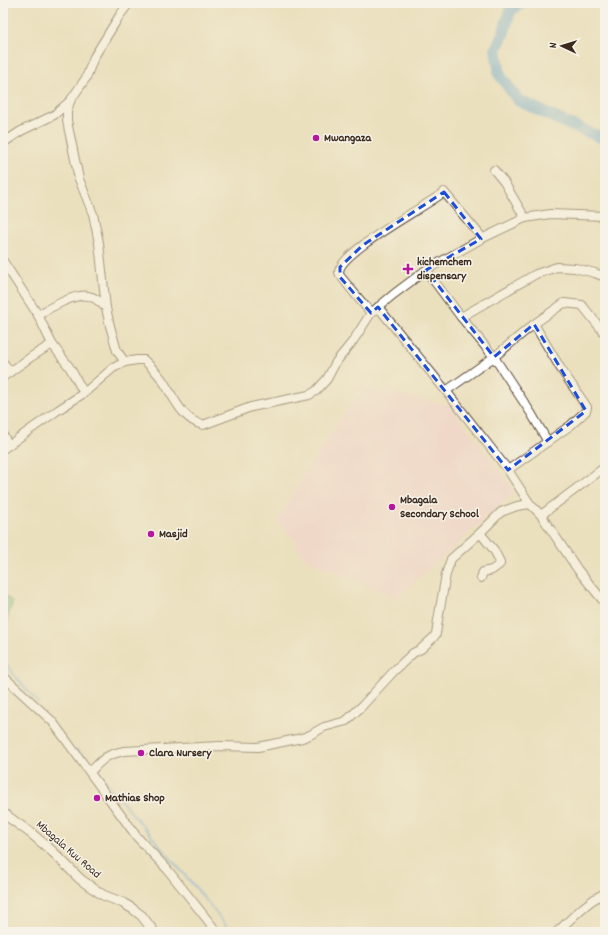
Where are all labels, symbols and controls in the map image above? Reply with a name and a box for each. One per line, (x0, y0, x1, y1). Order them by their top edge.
north arrow (542, 26, 582, 66)
text: N (546, 42, 562, 49)
place label: Mwangaza (324, 130, 372, 147)
marker: Mwangaza (311, 133, 321, 143)
place label: kichemchem dispensary (417, 254, 472, 285)
marker: kichemchem dispensary (402, 263, 414, 275)
place label: Mbagala Secondary School (400, 492, 479, 523)
marker: Mbagala Secondary School (387, 502, 397, 512)
place label: Masjid (159, 526, 188, 543)
marker: Masjid (146, 529, 156, 539)
place label: Clara Nursery (149, 745, 213, 762)
marker: Clara Nursery (136, 748, 146, 758)
place label: Mathias Shop (105, 790, 165, 807)
marker: Mathias Shop (92, 793, 102, 803)
street label: Mbagala Kuu Road (32, 817, 104, 883)

